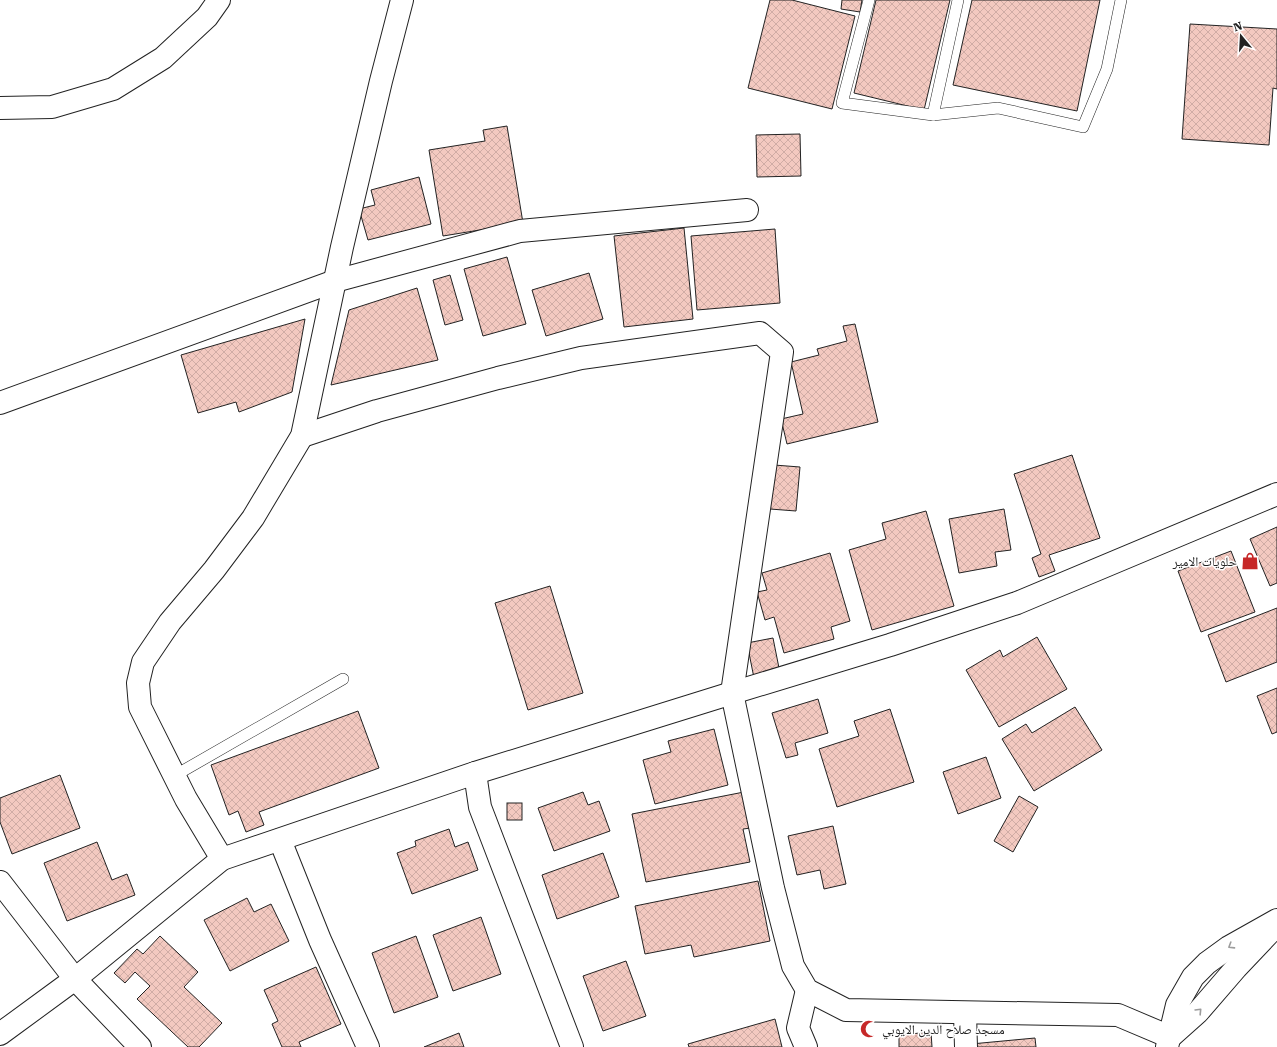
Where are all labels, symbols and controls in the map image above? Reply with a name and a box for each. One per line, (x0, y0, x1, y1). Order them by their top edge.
north arrow (1221, 16, 1261, 56)
text: N (1232, 19, 1245, 34)
shop icon: حلويات الامير (1240, 551, 1260, 571)
place label: حلويات الامير (1172, 554, 1237, 570)
one-way arrow (1228, 942, 1235, 949)
one-way arrow (1194, 1008, 1201, 1016)
mosque icon: مسجد صلاح الدين الايوبي (859, 1019, 879, 1039)
place label: مسجد صلاح الدين الايوبي (882, 1022, 1005, 1040)

